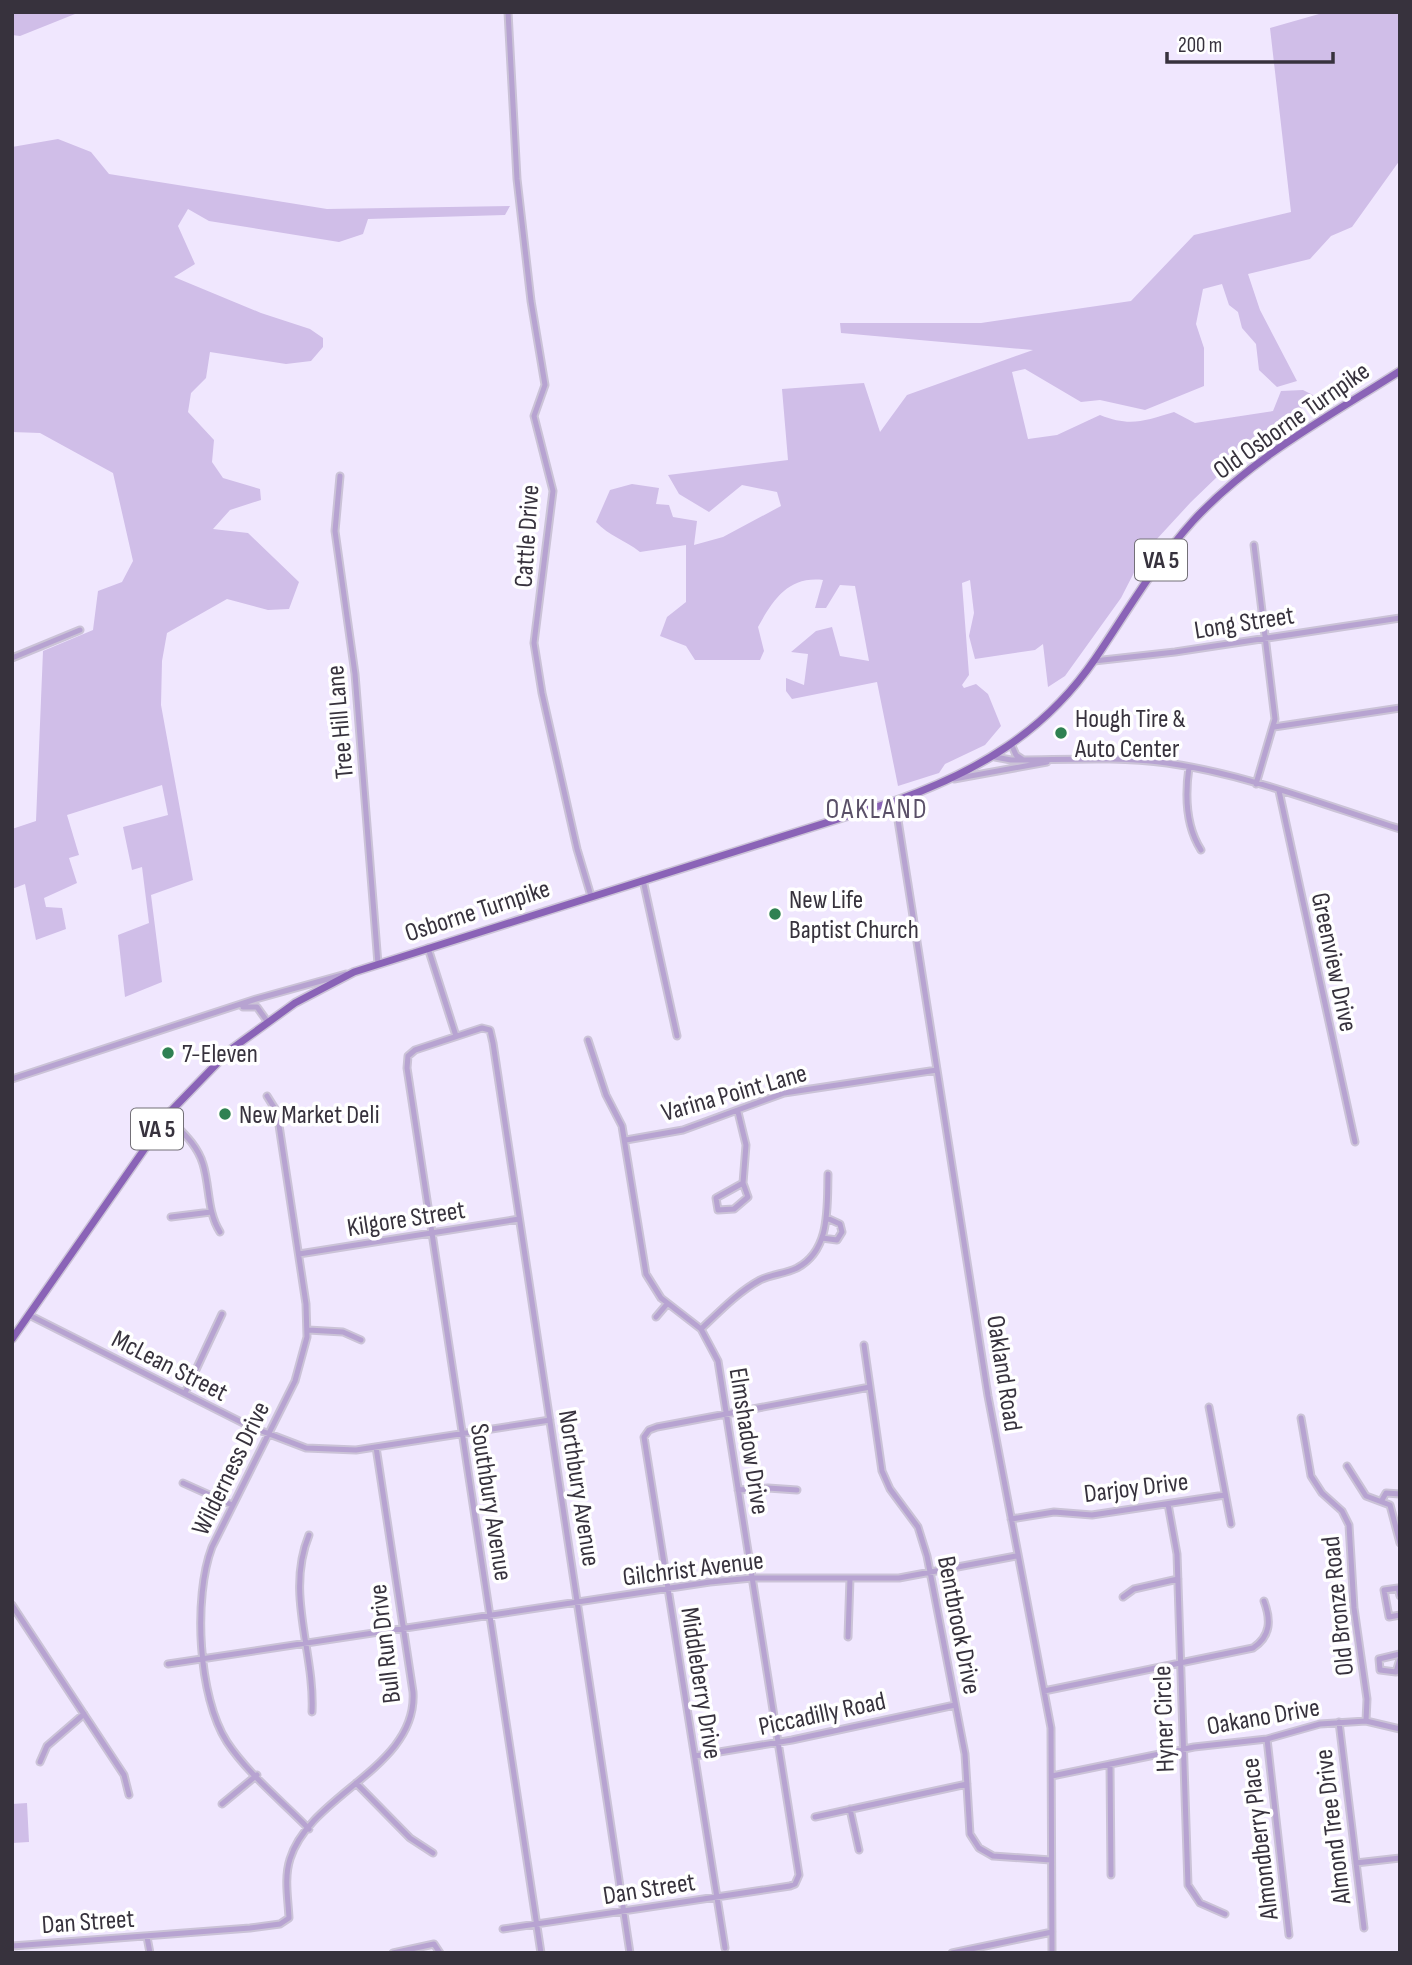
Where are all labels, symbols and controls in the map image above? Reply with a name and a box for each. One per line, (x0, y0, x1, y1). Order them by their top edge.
scale bar (1167, 21, 1333, 65)
text: 200 m (1178, 33, 1222, 58)
street label: Old Osborne Turnpike (1208, 356, 1376, 486)
street label: Cattle Drive (508, 484, 547, 588)
road number: VA 5 (1135, 540, 1187, 580)
street label: Long Street (1192, 600, 1296, 647)
street label: Tree Hill Lane (320, 664, 361, 780)
place label: Hough Tire & Auto Center (1074, 704, 1186, 765)
marker: Hough Tire & Auto Center (1053, 725, 1069, 741)
district label: OAKLAND (826, 793, 928, 826)
street label: Osborne Turnpike (401, 873, 554, 949)
place label: New Life Baptist Church (789, 885, 919, 946)
street label: Greenview Drive (1304, 890, 1363, 1035)
marker: New Life Baptist Church (767, 906, 783, 922)
place label: 7-Eleven (182, 1039, 258, 1070)
marker: 7-Eleven (160, 1045, 176, 1061)
street label: Varina Point Lane (658, 1058, 811, 1129)
place label: New Market Deli (239, 1100, 380, 1131)
marker: New Market Deli (217, 1106, 233, 1122)
road number: VA 5 (131, 1108, 183, 1149)
street label: Kilgore Street (345, 1195, 468, 1244)
street label: Oakland Road (979, 1313, 1028, 1433)
street label: McLean Street (106, 1324, 232, 1409)
street label: Elmshadow Drive (722, 1366, 775, 1517)
street label: Wilderness Drive (186, 1397, 277, 1541)
street label: Northbury Avenue (551, 1408, 606, 1569)
street label: Southbury Avenue (463, 1421, 518, 1583)
street label: Darjoy Drive (1082, 1467, 1190, 1510)
street label: Old Bronze Road (1316, 1535, 1361, 1677)
street label: Gilchrist Avenue (621, 1545, 765, 1593)
street label: Bentbrook Drive (930, 1554, 987, 1697)
street label: Bull Run Drive (363, 1582, 408, 1705)
street label: Middleberry Drive (673, 1605, 728, 1761)
street label: Hyner Circle (1147, 1665, 1182, 1773)
street label: Piccadilly Road (756, 1686, 889, 1743)
street label: Oakano Drive (1204, 1692, 1322, 1743)
street label: Almond Tree Drive (1309, 1748, 1359, 1907)
street label: Almondberry Place (1235, 1756, 1286, 1923)
street label: Dan Street (601, 1867, 698, 1912)
street label: Dan Street (41, 1904, 136, 1941)

